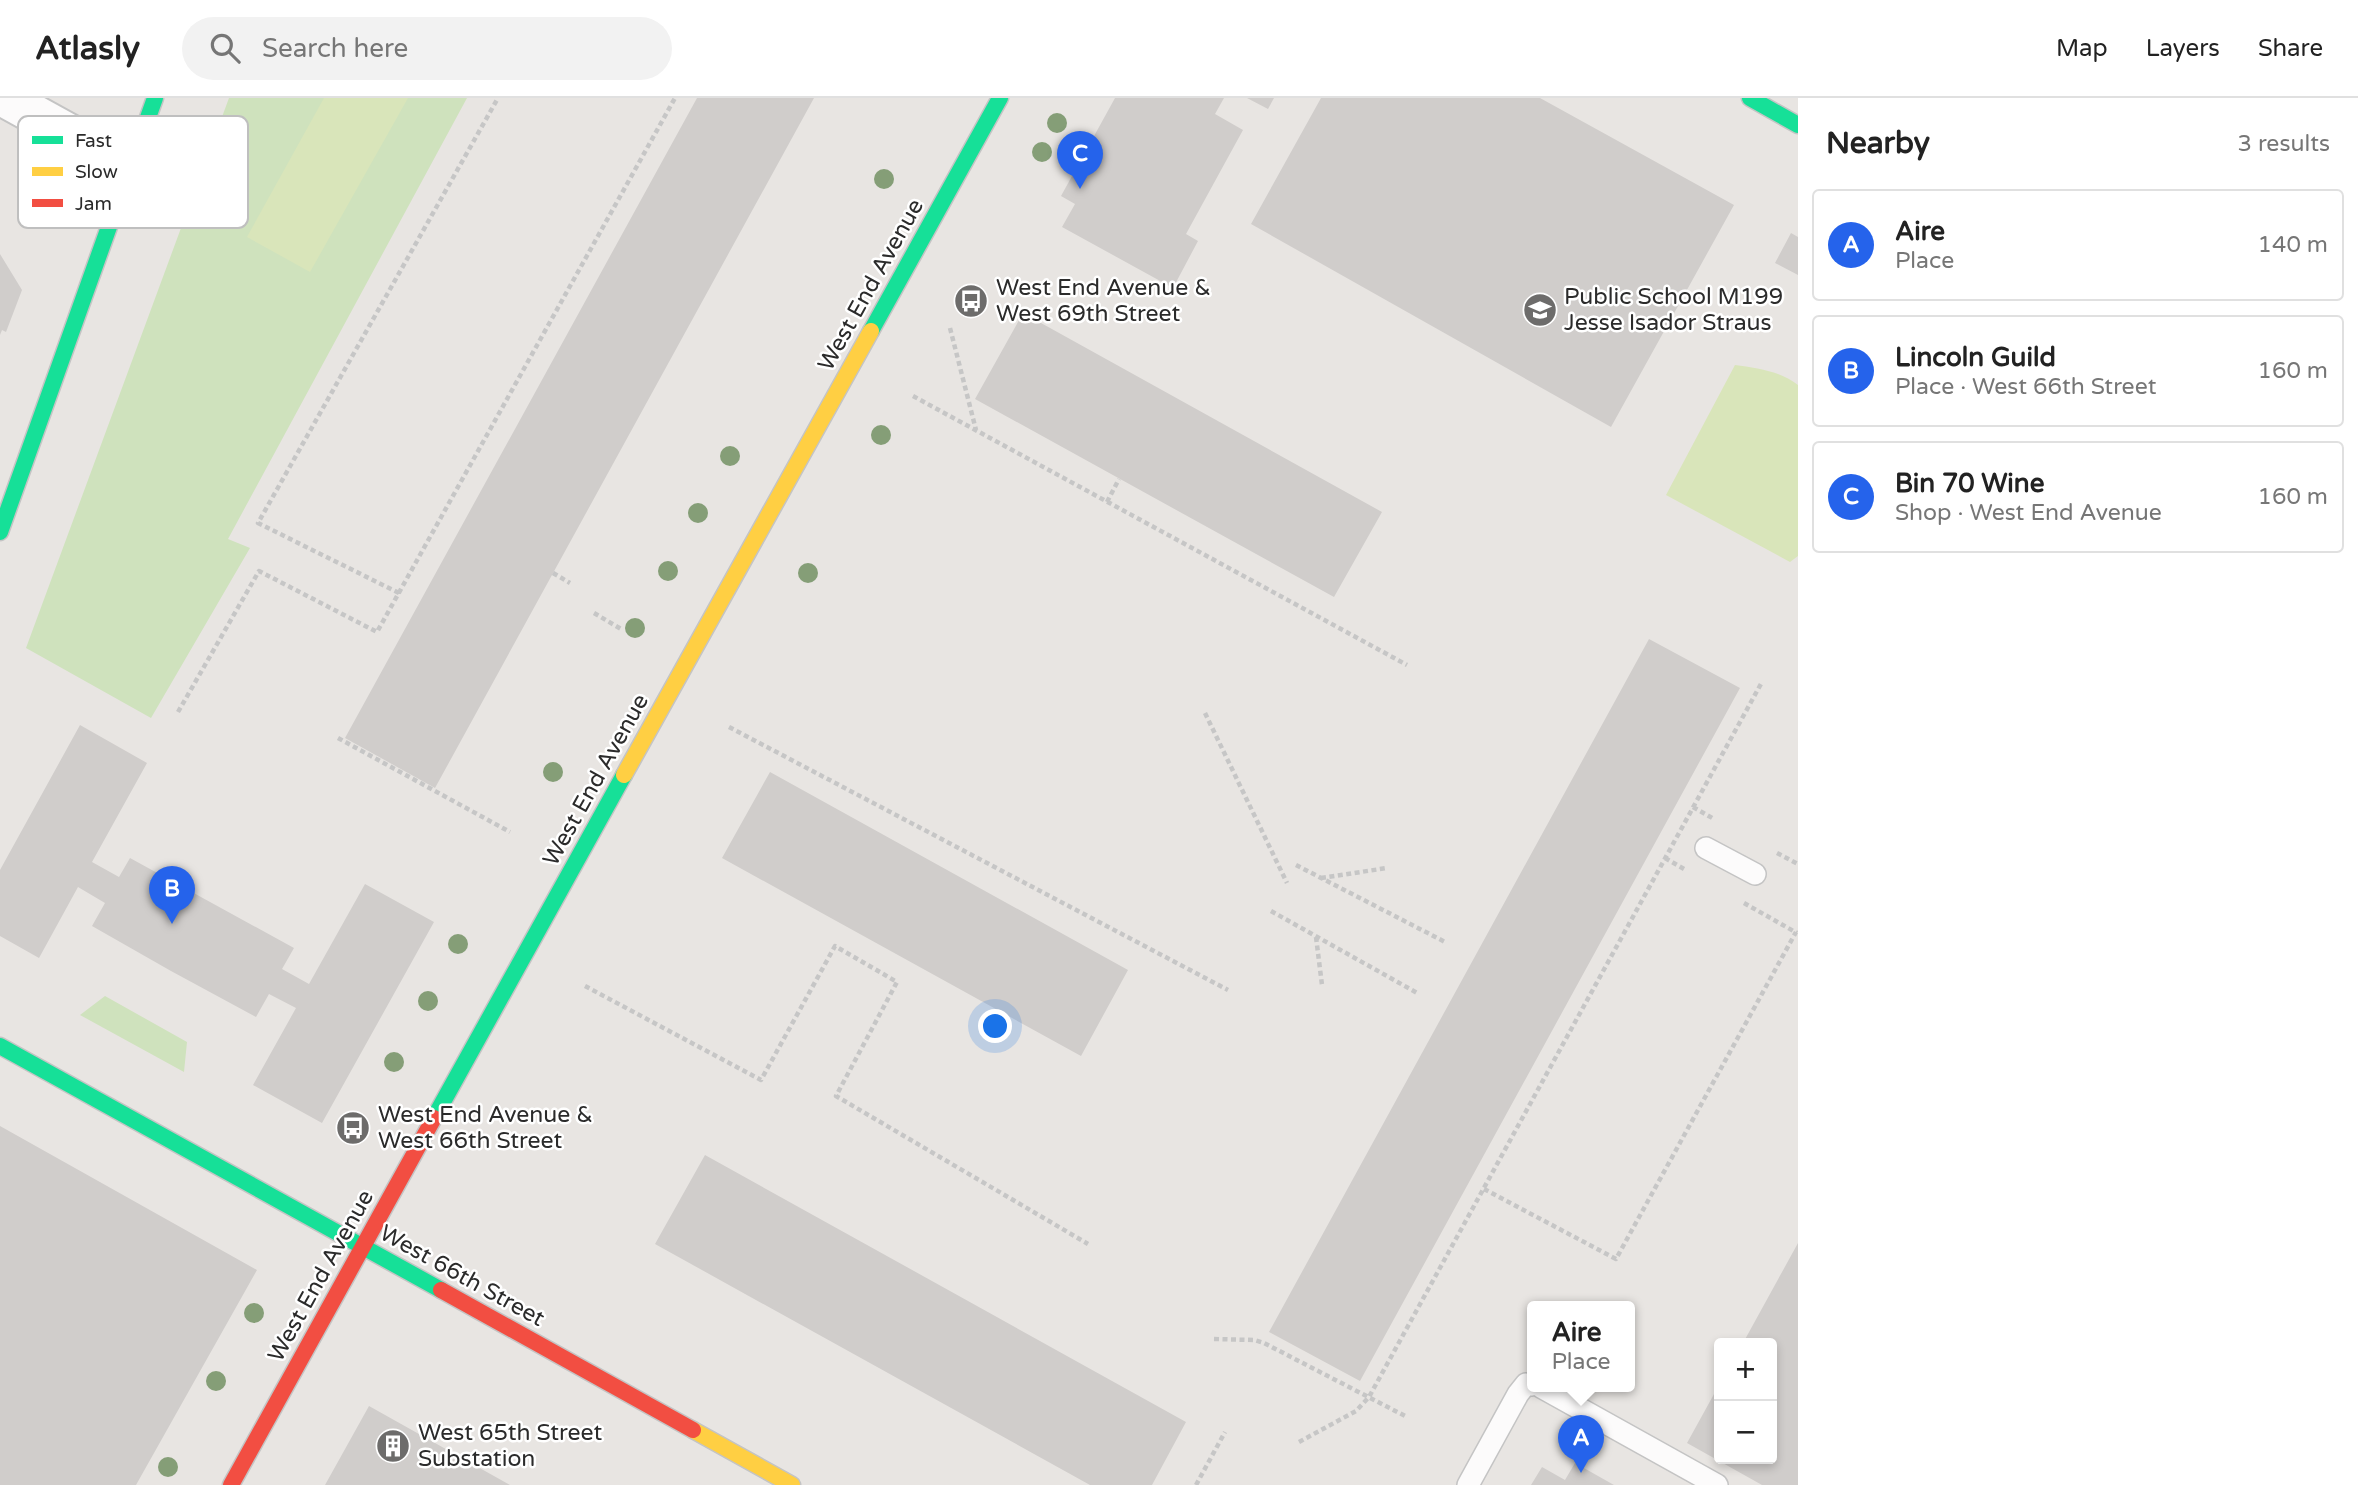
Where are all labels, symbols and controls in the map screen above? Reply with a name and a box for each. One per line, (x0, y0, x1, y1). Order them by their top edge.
search box (182, 17, 672, 80)
text: Atlasly (35, 29, 140, 68)
icon: search (206, 29, 244, 67)
text: Search here (262, 33, 408, 64)
text: Map (2056, 34, 2108, 63)
text: Layers (2146, 34, 2220, 63)
text: Share (2258, 34, 2323, 63)
legend (18, 116, 248, 228)
text: Nearby (1826, 125, 1930, 162)
text: Fast (75, 130, 112, 152)
text: 3 results (2237, 130, 2330, 158)
pin: C (1057, 131, 1103, 189)
text: Slow (75, 161, 118, 183)
text: Jam (75, 193, 112, 215)
street label: West End Avenue (812, 194, 930, 376)
text: Aire (1895, 216, 1945, 247)
text: A (1842, 231, 1860, 259)
text: 140 m (2258, 231, 2328, 259)
text: Place (1895, 247, 1954, 275)
place label: West End Avenue & West 69th Street (996, 274, 1211, 328)
bus stop icon: West End Avenue & West 69th Street (952, 282, 990, 320)
place label: Public School M199 Jesse Isador Straus (1564, 283, 1783, 337)
school or university icon: Public School M199 Jesse Isador Straus (1521, 291, 1559, 329)
text: Lincoln Guild (1895, 342, 2056, 373)
text: B (1843, 357, 1859, 385)
text: 160 m (2258, 357, 2328, 385)
text: Place · West 66th Street (1895, 373, 2156, 401)
text: Bin 70 Wine (1895, 468, 2044, 499)
text: C (1843, 483, 1859, 511)
text: 160 m (2258, 483, 2328, 511)
text: Shop · West End Avenue (1895, 499, 2162, 527)
street label: West End Avenue (537, 689, 655, 871)
pin: B (149, 866, 195, 924)
your location (978, 1009, 1012, 1043)
place label: West End Avenue & West 66th Street (378, 1101, 593, 1155)
bus stop icon: West End Avenue & West 66th Street (334, 1109, 372, 1147)
street label: West End Avenue (262, 1185, 380, 1367)
street label: West 66th Street (375, 1219, 550, 1333)
popup (1527, 1301, 1635, 1392)
text: Aire (1551, 1317, 1601, 1348)
map controls (1714, 1338, 1777, 1464)
button: + (1714, 1338, 1777, 1401)
text: Place (1551, 1348, 1611, 1376)
button: − (1714, 1401, 1777, 1464)
pin: A (1558, 1415, 1604, 1473)
place label: West 65th Street Substation (418, 1419, 603, 1473)
building icon: West 65th Street Substation (374, 1427, 412, 1465)

